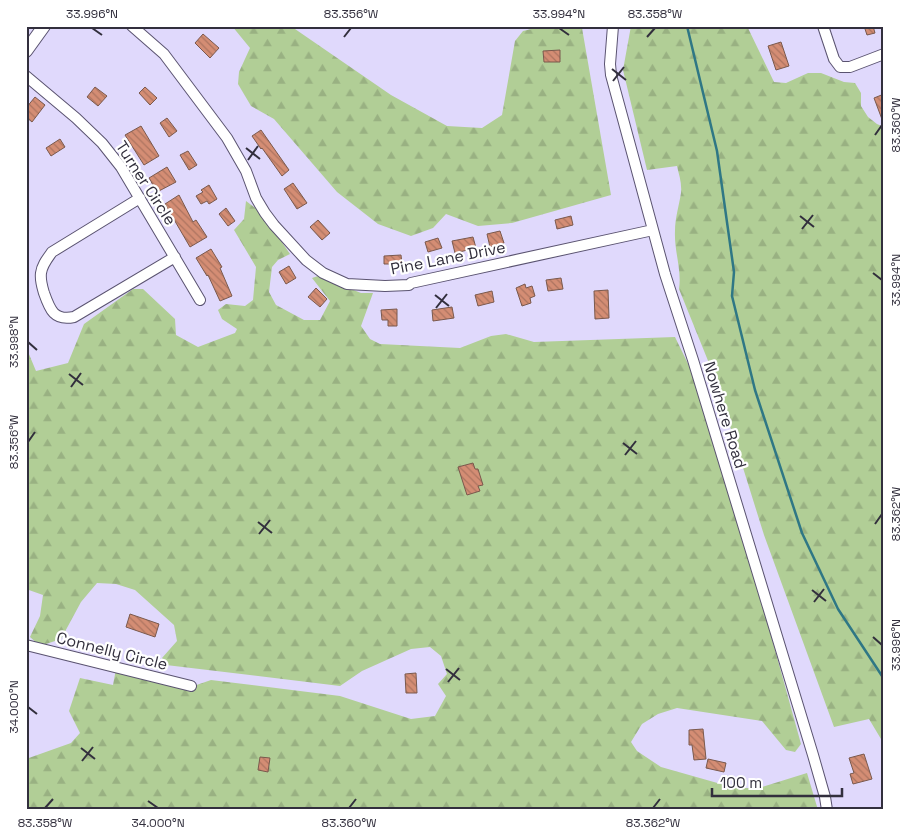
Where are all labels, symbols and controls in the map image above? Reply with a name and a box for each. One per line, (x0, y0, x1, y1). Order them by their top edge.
text: 33.996°N (66, 6, 118, 22)
text: 83.356°W (324, 6, 379, 22)
text: 33.994°N (533, 6, 585, 22)
text: 83.358°W (628, 6, 683, 22)
text: 83.360°W (888, 97, 904, 153)
street label: Turner Circle (111, 137, 181, 229)
street label: Pine Lane Drive (389, 237, 507, 279)
text: 33.994°N (888, 254, 904, 306)
text: 33.998°N (6, 316, 22, 368)
street label: Nowhere Road (699, 359, 751, 471)
text: 83.356°W (6, 414, 22, 469)
text: 83.362°W (888, 486, 904, 541)
text: 33.996°N (888, 619, 904, 671)
street label: Connelly Circle (54, 627, 170, 675)
text: 34.000°N (6, 680, 22, 734)
scale bar (712, 766, 842, 798)
text: 100 m (720, 773, 762, 792)
text: 83.358°W (18, 815, 73, 831)
text: 34.000°N (131, 815, 185, 831)
text: 83.360°W (321, 815, 377, 831)
text: 83.362°W (626, 815, 681, 831)

